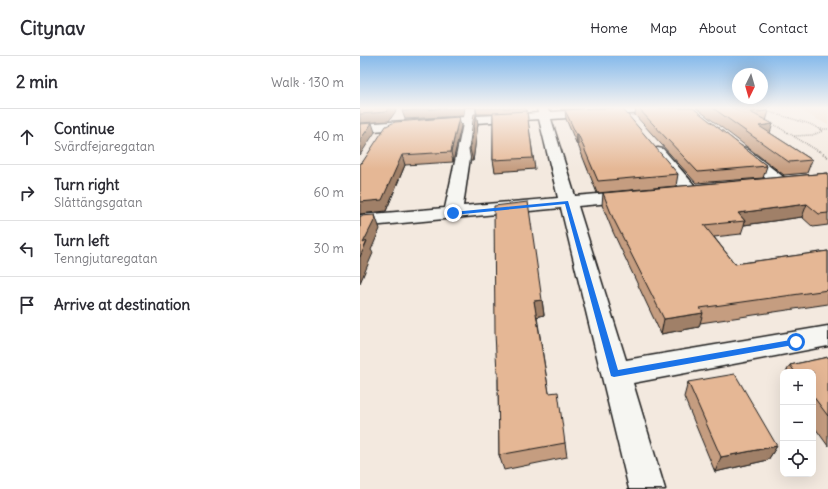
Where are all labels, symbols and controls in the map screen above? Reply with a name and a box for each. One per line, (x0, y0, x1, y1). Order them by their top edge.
text: Citynav (20, 16, 85, 40)
text: Home (590, 19, 628, 37)
text: Map (650, 19, 677, 37)
text: About (699, 19, 737, 37)
text: Contact (759, 19, 808, 37)
north arrow (732, 68, 768, 104)
text: 2 min (16, 71, 58, 93)
text: Walk · 130 m (271, 74, 344, 91)
text: Continue (54, 119, 115, 138)
icon: ahead (16, 126, 38, 148)
text: 40 m (313, 128, 344, 145)
text: Svärdfejaregatan (54, 138, 155, 155)
text: Turn right (54, 175, 119, 194)
icon: right (16, 182, 38, 204)
text: 60 m (313, 184, 344, 201)
text: Slåttängsgatan (54, 194, 142, 211)
route end (444, 204, 462, 222)
text: Turn left (54, 231, 109, 250)
icon: left (16, 238, 38, 260)
text: 30 m (314, 240, 344, 257)
text: Tenngjutaregatan (54, 250, 157, 267)
icon: arrive (16, 294, 38, 316)
text: Arrive at destination (54, 295, 190, 314)
route start (787, 333, 805, 351)
map controls (780, 369, 816, 477)
button: + (780, 369, 816, 405)
button: − (780, 405, 816, 441)
button: locate (780, 441, 816, 477)

